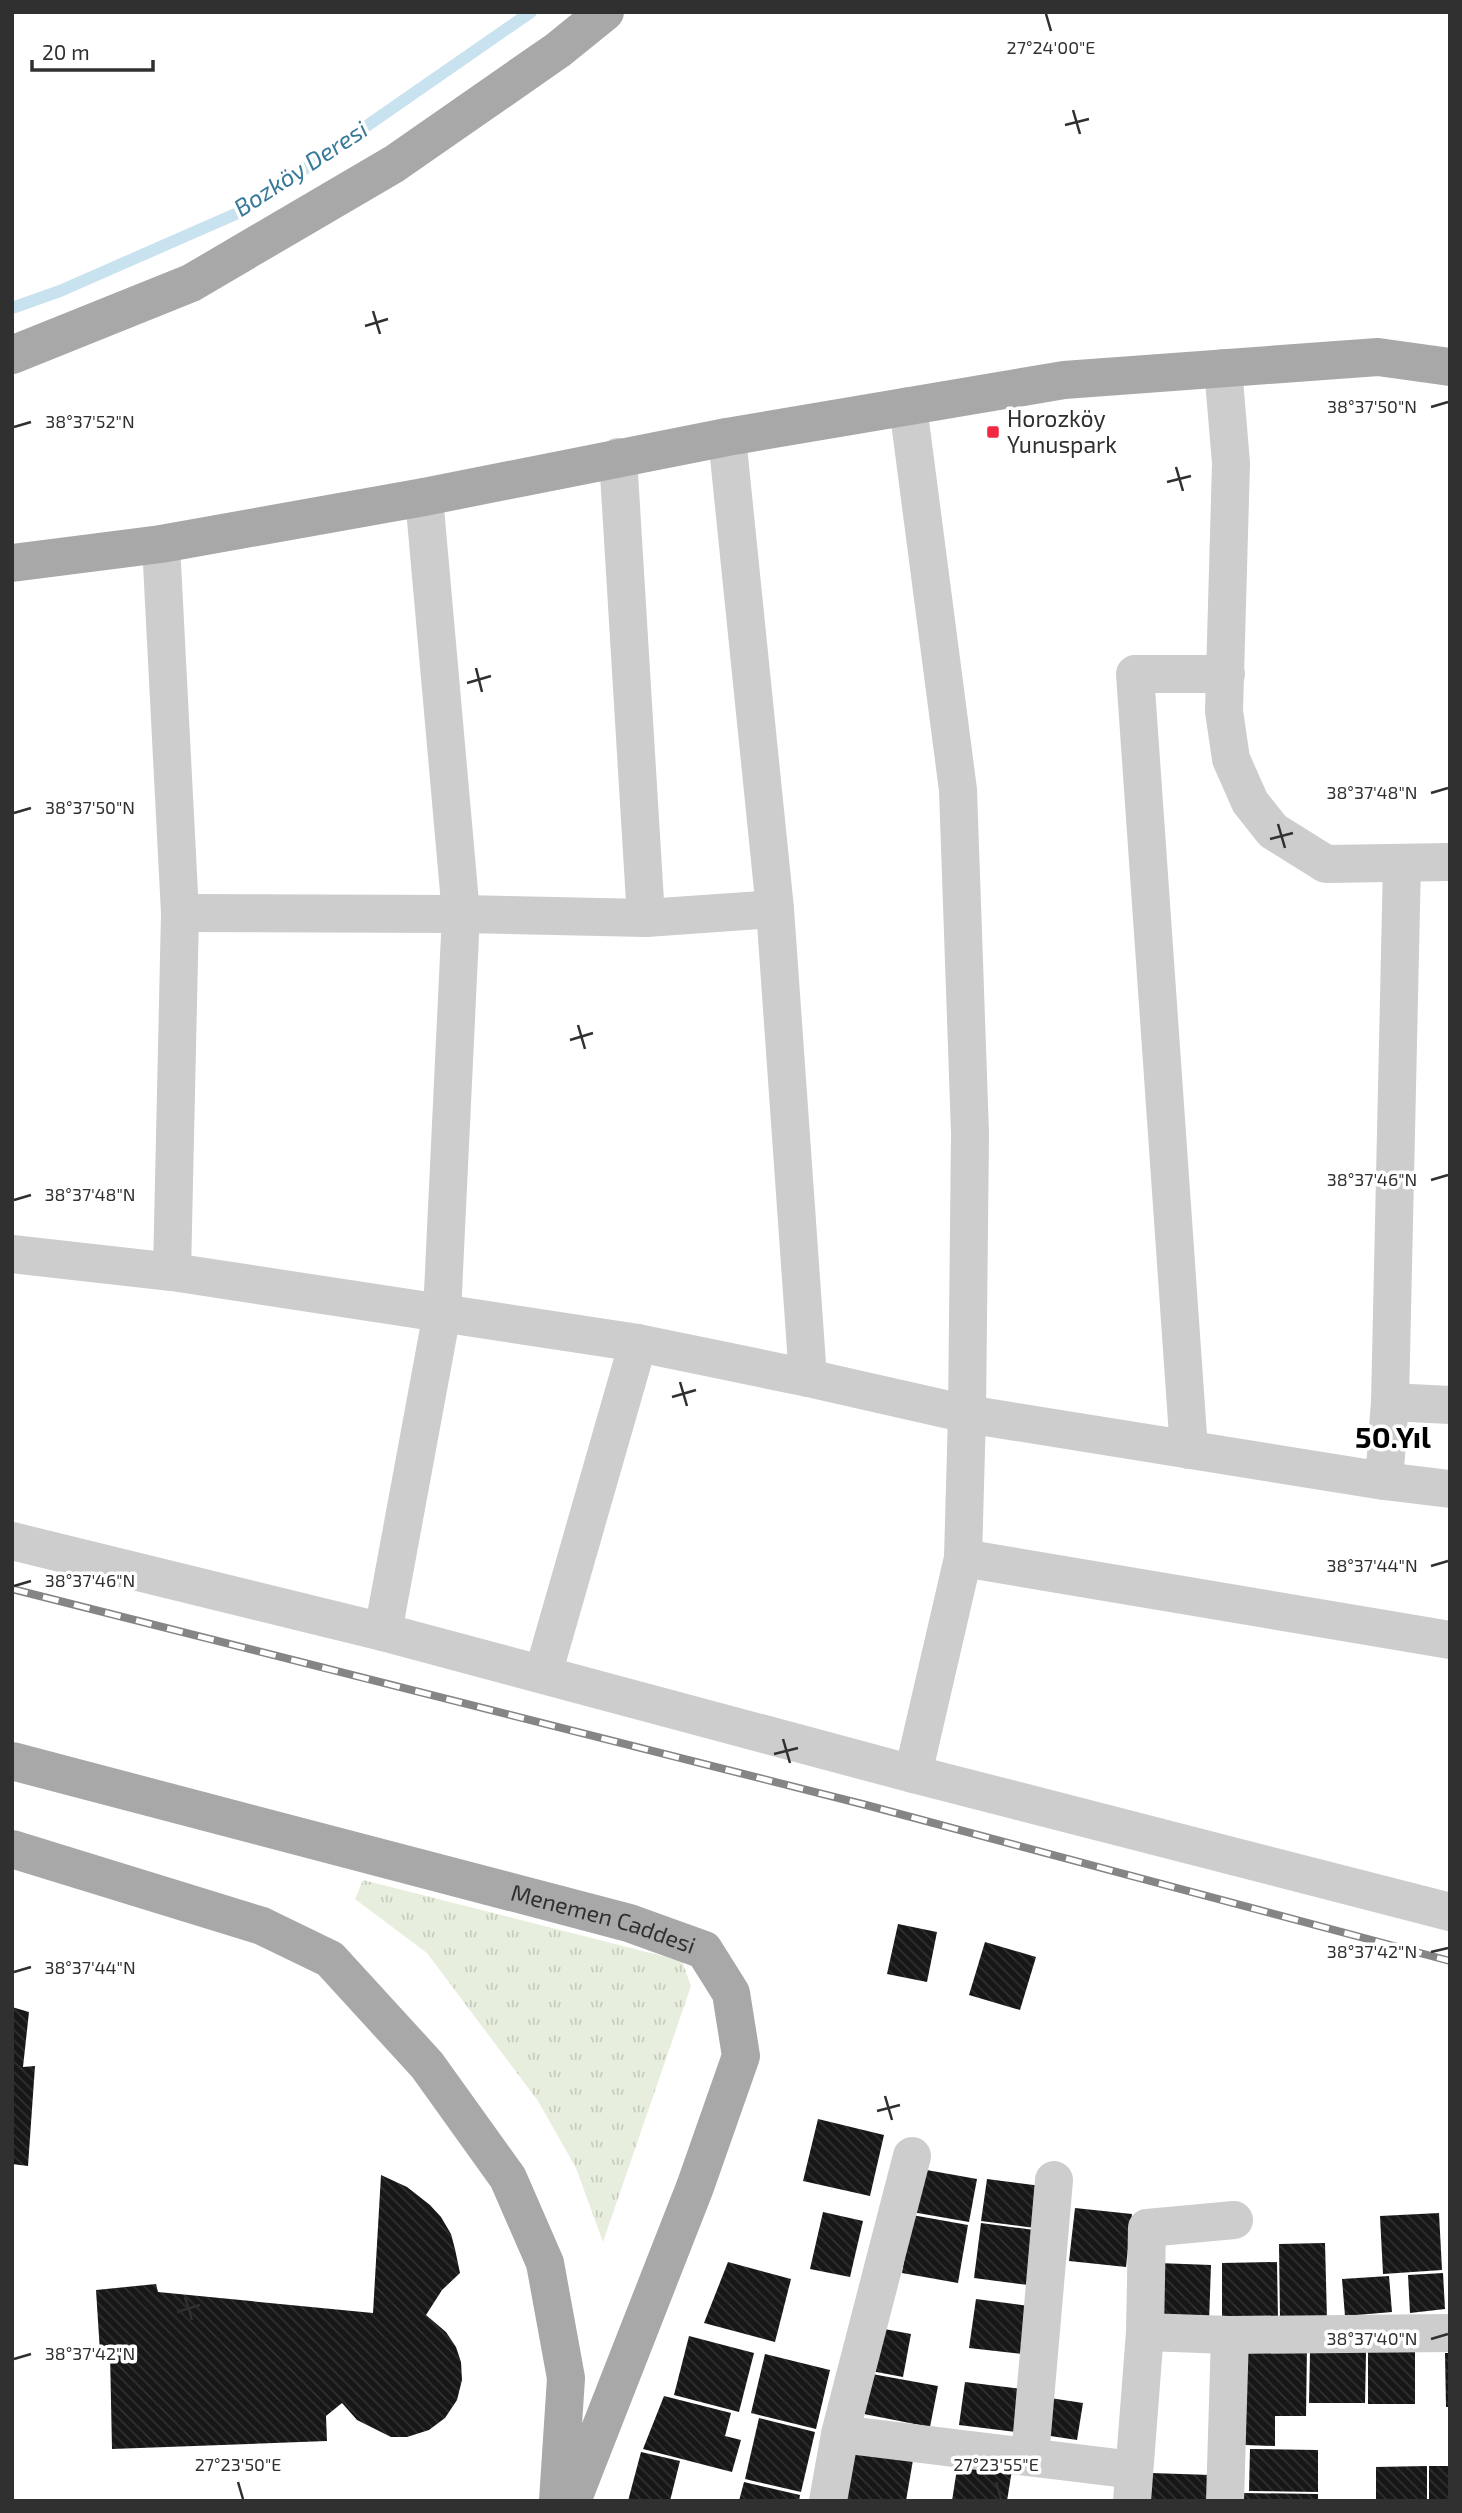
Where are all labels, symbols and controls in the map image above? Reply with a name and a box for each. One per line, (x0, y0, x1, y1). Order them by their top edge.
scale bar (32, 28, 152, 72)
text: 27°24'00"E (1007, 36, 1095, 58)
text: 20 m (42, 39, 90, 64)
water label: Bozköy Deresi (228, 114, 373, 222)
text: 38°37'50"N (1327, 395, 1417, 417)
place label: Horozköy Yunuspark (1007, 404, 1117, 458)
text: 38°37'52"N (45, 410, 135, 432)
marker: Horozköy Yunuspark (985, 424, 1001, 440)
text: 38°37'48"N (1326, 781, 1418, 803)
text: 38°37'50"N (45, 796, 135, 818)
text: 38°37'46"N (1327, 1168, 1417, 1190)
text: 38°37'48"N (44, 1183, 136, 1205)
district label: 50.Yıl (1355, 1418, 1431, 1454)
text: 38°37'44"N (1326, 1554, 1418, 1576)
text: 38°37'46"N (45, 1569, 135, 1591)
street label: Menemen Caddesi (508, 1878, 700, 1959)
text: 38°37'42"N (1327, 1940, 1417, 1962)
text: 38°37'44"N (44, 1956, 136, 1978)
text: 38°37'40"N (1326, 2327, 1418, 2349)
text: 38°37'42"N (45, 2342, 135, 2364)
text: 27°23'50"E (195, 2453, 281, 2475)
text: 27°23'55"E (953, 2453, 1039, 2475)

